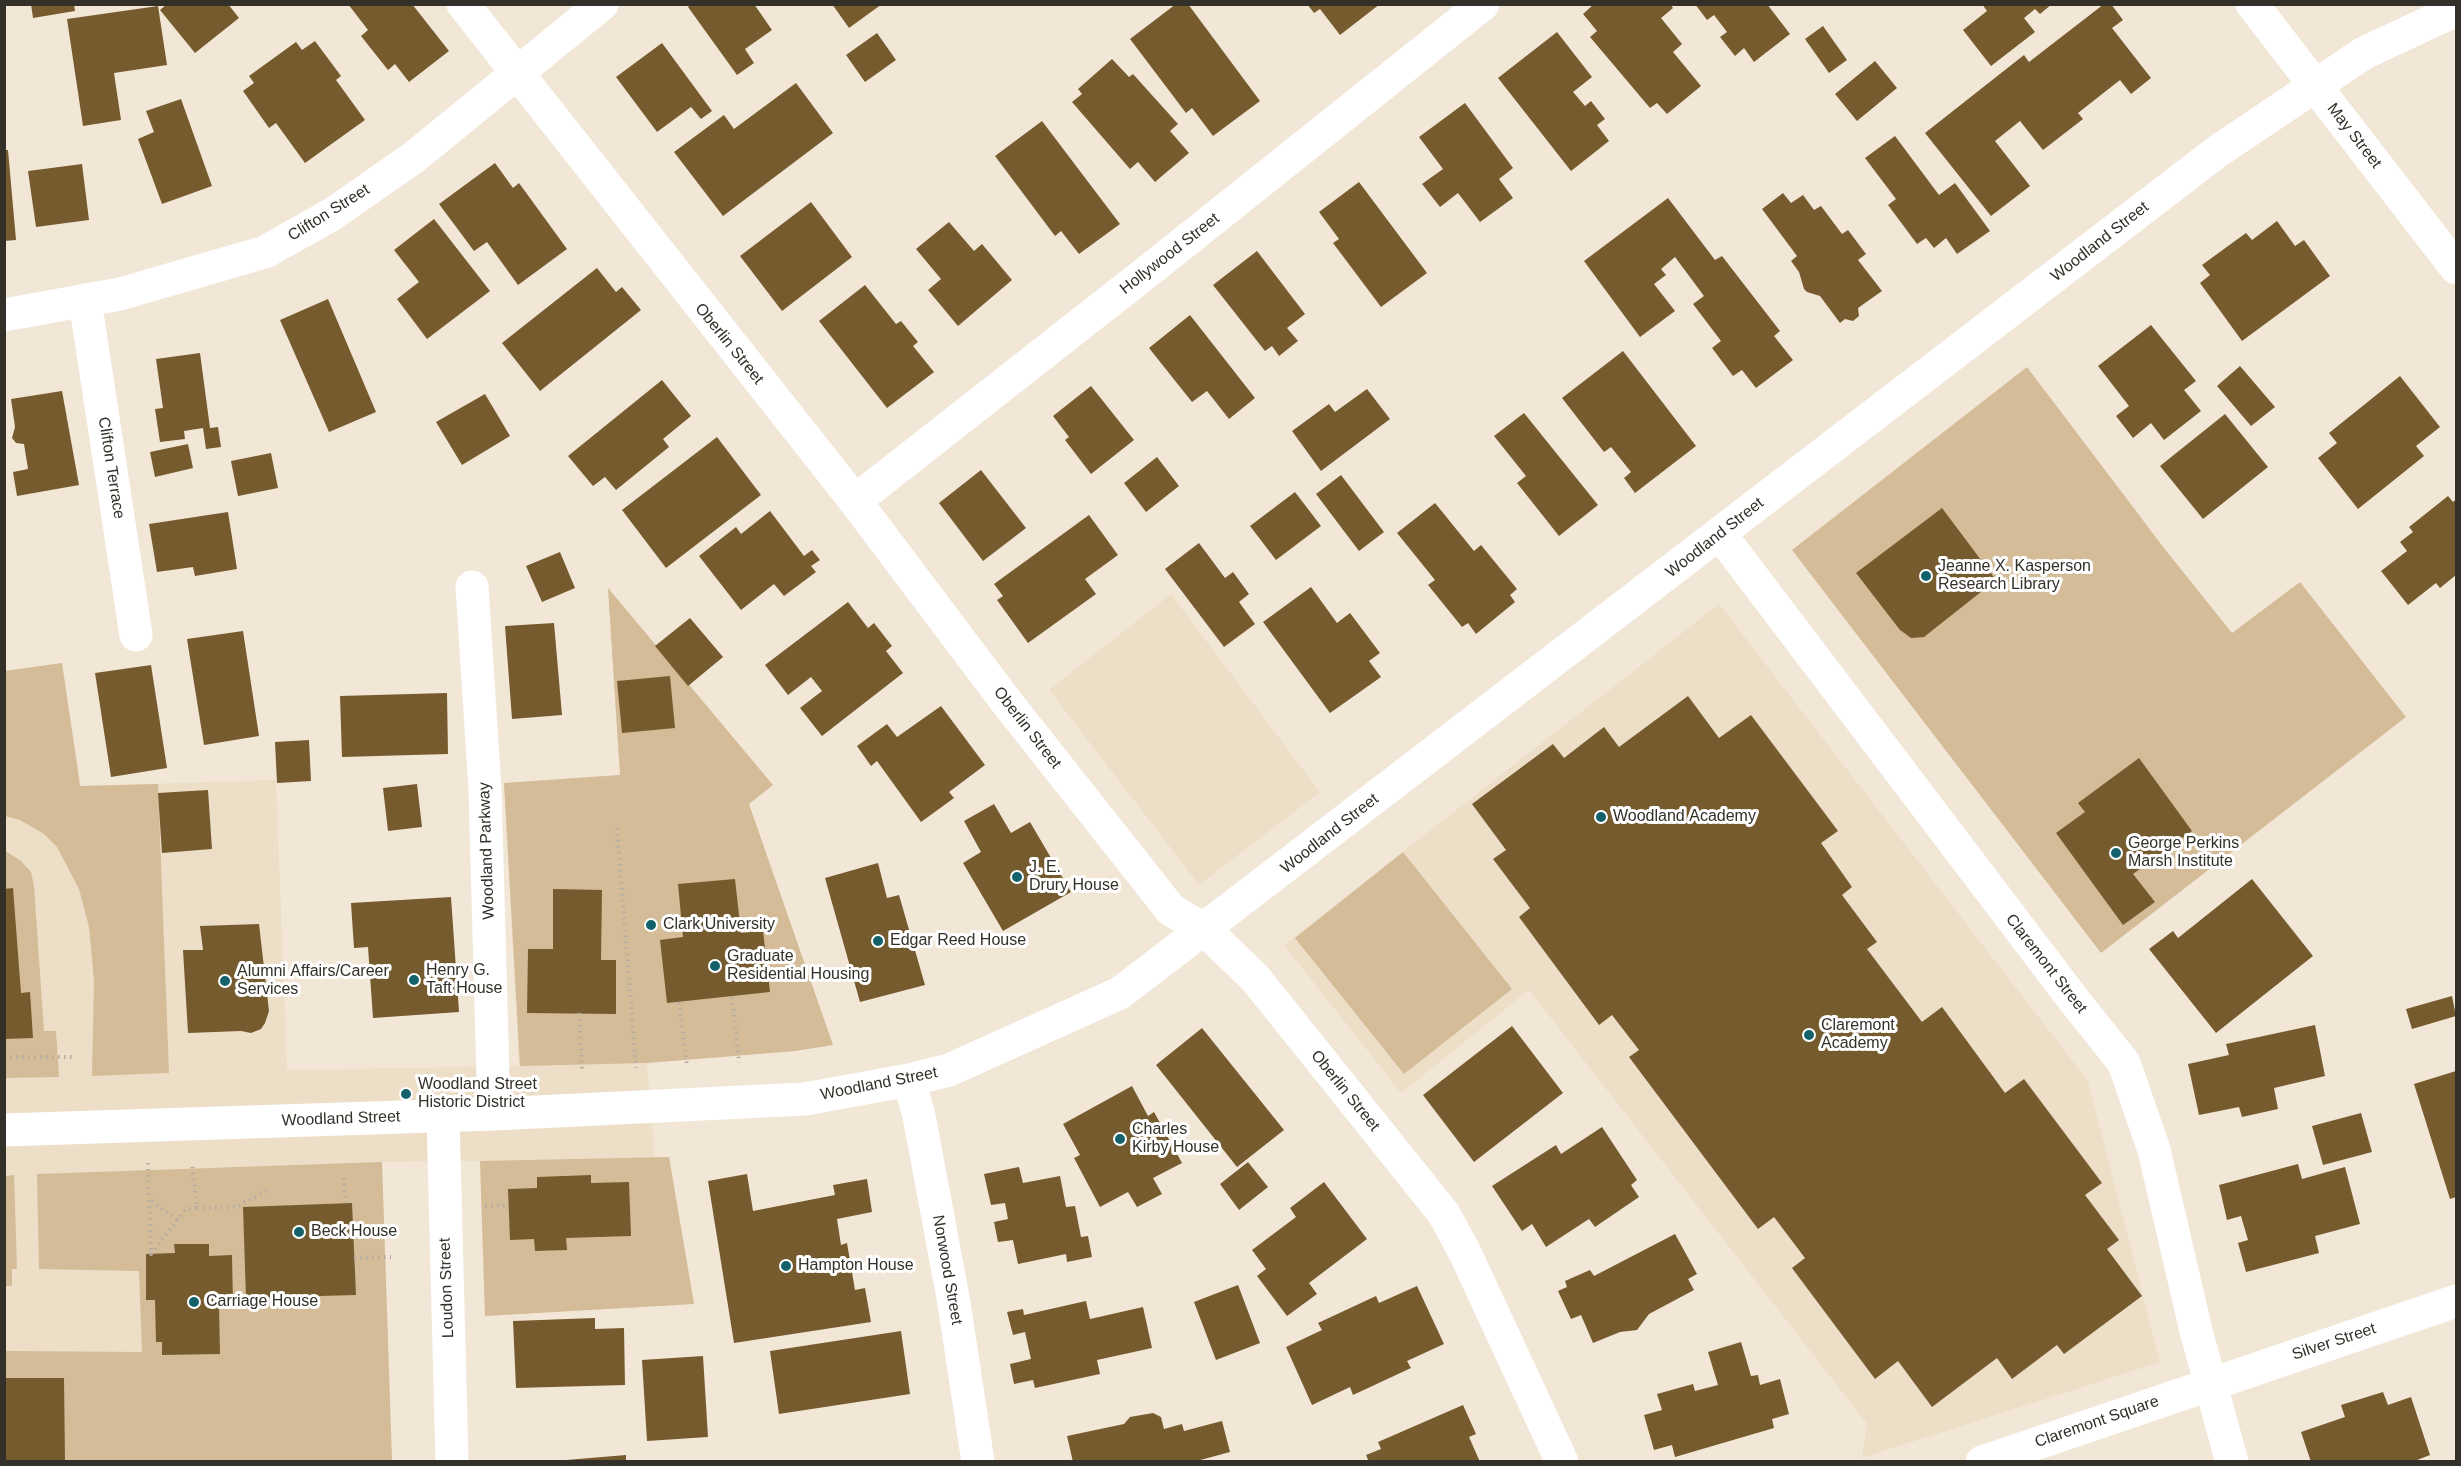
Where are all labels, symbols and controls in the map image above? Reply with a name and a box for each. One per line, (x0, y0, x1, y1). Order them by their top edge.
street label: May Street (2323, 100, 2385, 172)
street label: Clifton Street (285, 180, 373, 246)
street label: Woodland Street (2047, 198, 2153, 286)
street label: Hollywood Street (1116, 209, 1224, 299)
street label: Oberlin Street (690, 300, 768, 388)
street label: Clifton Terrace (93, 416, 129, 520)
street label: Woodland Street (1662, 494, 1768, 582)
place label: Jeanne X. Kasperson Research Library (1938, 557, 2091, 595)
marker: Jeanne X. Kasperson Research Library (1919, 569, 1933, 583)
street label: Oberlin Street (989, 683, 1065, 773)
street label: Woodland Parkway (475, 782, 499, 920)
street label: Woodland Street (1277, 790, 1383, 878)
place label: Woodland Academy (1613, 807, 1756, 827)
marker: Woodland Academy (1594, 810, 1608, 824)
place label: George Perkins Marsh Institute (2128, 834, 2239, 872)
marker: George Perkins Marsh Institute (2109, 846, 2123, 860)
place label: J. E. Drury House (1029, 858, 1119, 896)
marker: J. E. Drury House (1010, 870, 1024, 884)
street label: Claremont Street (2001, 910, 2091, 1018)
place label: Clark University (663, 915, 775, 935)
marker: Clark University (644, 918, 658, 932)
place label: Edgar Reed House (890, 931, 1026, 951)
marker: Edgar Reed House (871, 934, 885, 948)
place label: Graduate Residential Housing (727, 947, 869, 985)
marker: Graduate Residential Housing (708, 959, 722, 973)
place label: Henry G. Taft House (426, 961, 502, 999)
place label: Alumni Affairs/Career Services (237, 962, 389, 1000)
marker: Henry G. Taft House (407, 973, 421, 987)
marker: Alumni Affairs/Career Services (218, 974, 232, 988)
place label: Claremont Academy (1821, 1016, 1895, 1054)
marker: Claremont Academy (1802, 1028, 1816, 1042)
street label: Oberlin Street (1306, 1047, 1384, 1135)
street label: Woodland Street (819, 1063, 939, 1105)
place label: Woodland Street Historic District (418, 1075, 537, 1113)
marker: Woodland Street Historic District (399, 1087, 413, 1101)
street label: Woodland Street (281, 1107, 401, 1131)
place label: Charles Kirby House (1132, 1120, 1219, 1158)
marker: Charles Kirby House (1113, 1132, 1127, 1146)
street label: Norwood Street (928, 1214, 966, 1326)
place label: Beck House (311, 1222, 397, 1242)
marker: Beck House (292, 1225, 306, 1239)
street label: Loudon Street (436, 1237, 458, 1339)
place label: Hampton House (798, 1256, 914, 1276)
marker: Hampton House (779, 1259, 793, 1273)
place label: Carriage House (206, 1292, 318, 1312)
marker: Carriage House (187, 1295, 201, 1309)
street label: Silver Street (2290, 1319, 2378, 1365)
street label: Claremont Square (2032, 1392, 2162, 1452)

